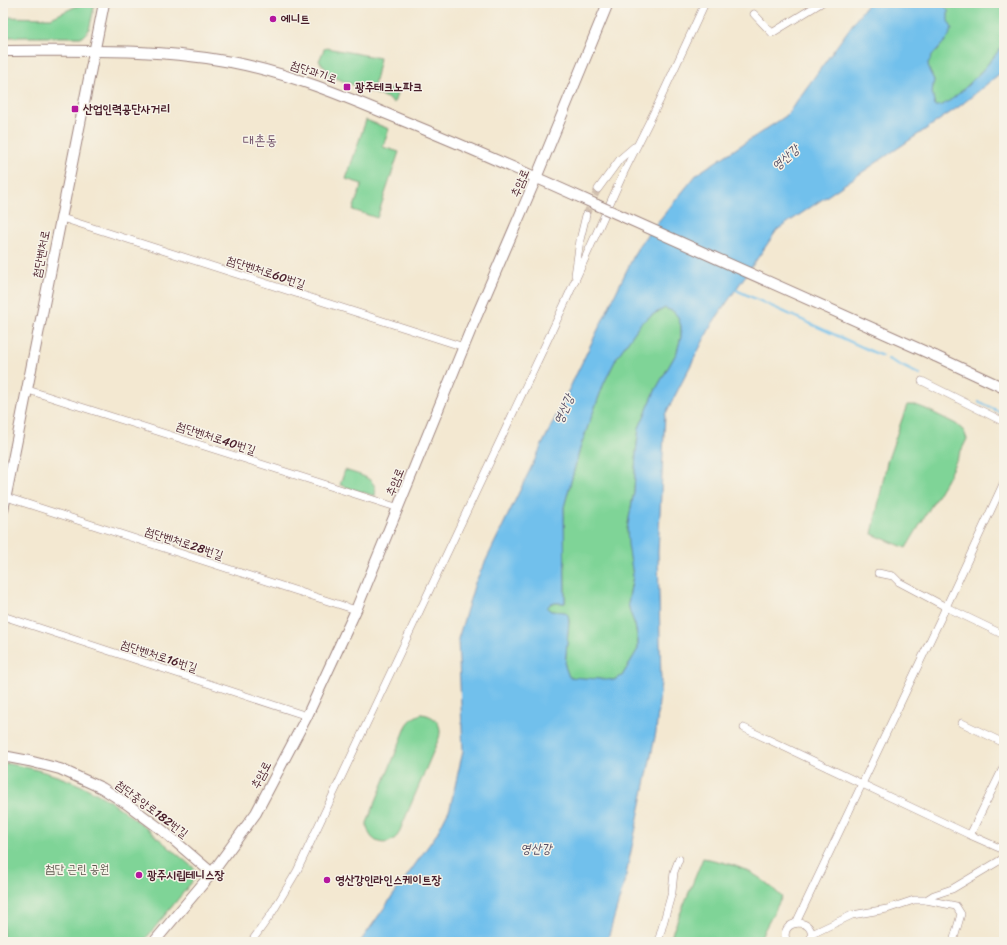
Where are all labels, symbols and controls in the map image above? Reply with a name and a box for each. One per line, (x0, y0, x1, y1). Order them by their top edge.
place label: 에니트 (280, 8, 310, 30)
marker: 에니트 (268, 14, 278, 24)
street label: 첨단과기로 (288, 54, 340, 90)
place label: 광주테크노파크 (355, 76, 423, 98)
marker: 광주테크노파크 (342, 82, 352, 92)
place label: 산업인력공단사거리 (82, 98, 170, 120)
marker: 산업인력공단사거리 (70, 104, 80, 114)
district label: 대촌동 (243, 128, 277, 153)
water label: 영산강 (766, 137, 806, 176)
street label: 추암로 (504, 165, 536, 201)
street label: 첨단벤처로 (26, 228, 56, 280)
street label: 첨단벤처로60번길 (224, 249, 309, 295)
water label: 영산강 (547, 389, 581, 428)
street label: 첨단벤처로40번길 (173, 415, 259, 461)
street label: 추암로 (379, 464, 411, 500)
street label: 첨단벤처로28번길 (142, 520, 227, 566)
street label: 첨단벤처로16번길 (118, 633, 201, 679)
street label: 추암로 (244, 757, 278, 793)
street label: 첨단중앙로182번길 (111, 774, 194, 844)
water label: 영산강 (520, 837, 553, 860)
park label: 첨단 근린 공원 (45, 858, 109, 880)
place label: 광주시립테니스장 (147, 864, 225, 886)
place label: 영산강인라인스케이트장 (335, 869, 442, 891)
marker: 광주시립테니스장 (134, 870, 144, 880)
marker: 영산강인라인스케이트장 (322, 875, 332, 885)

